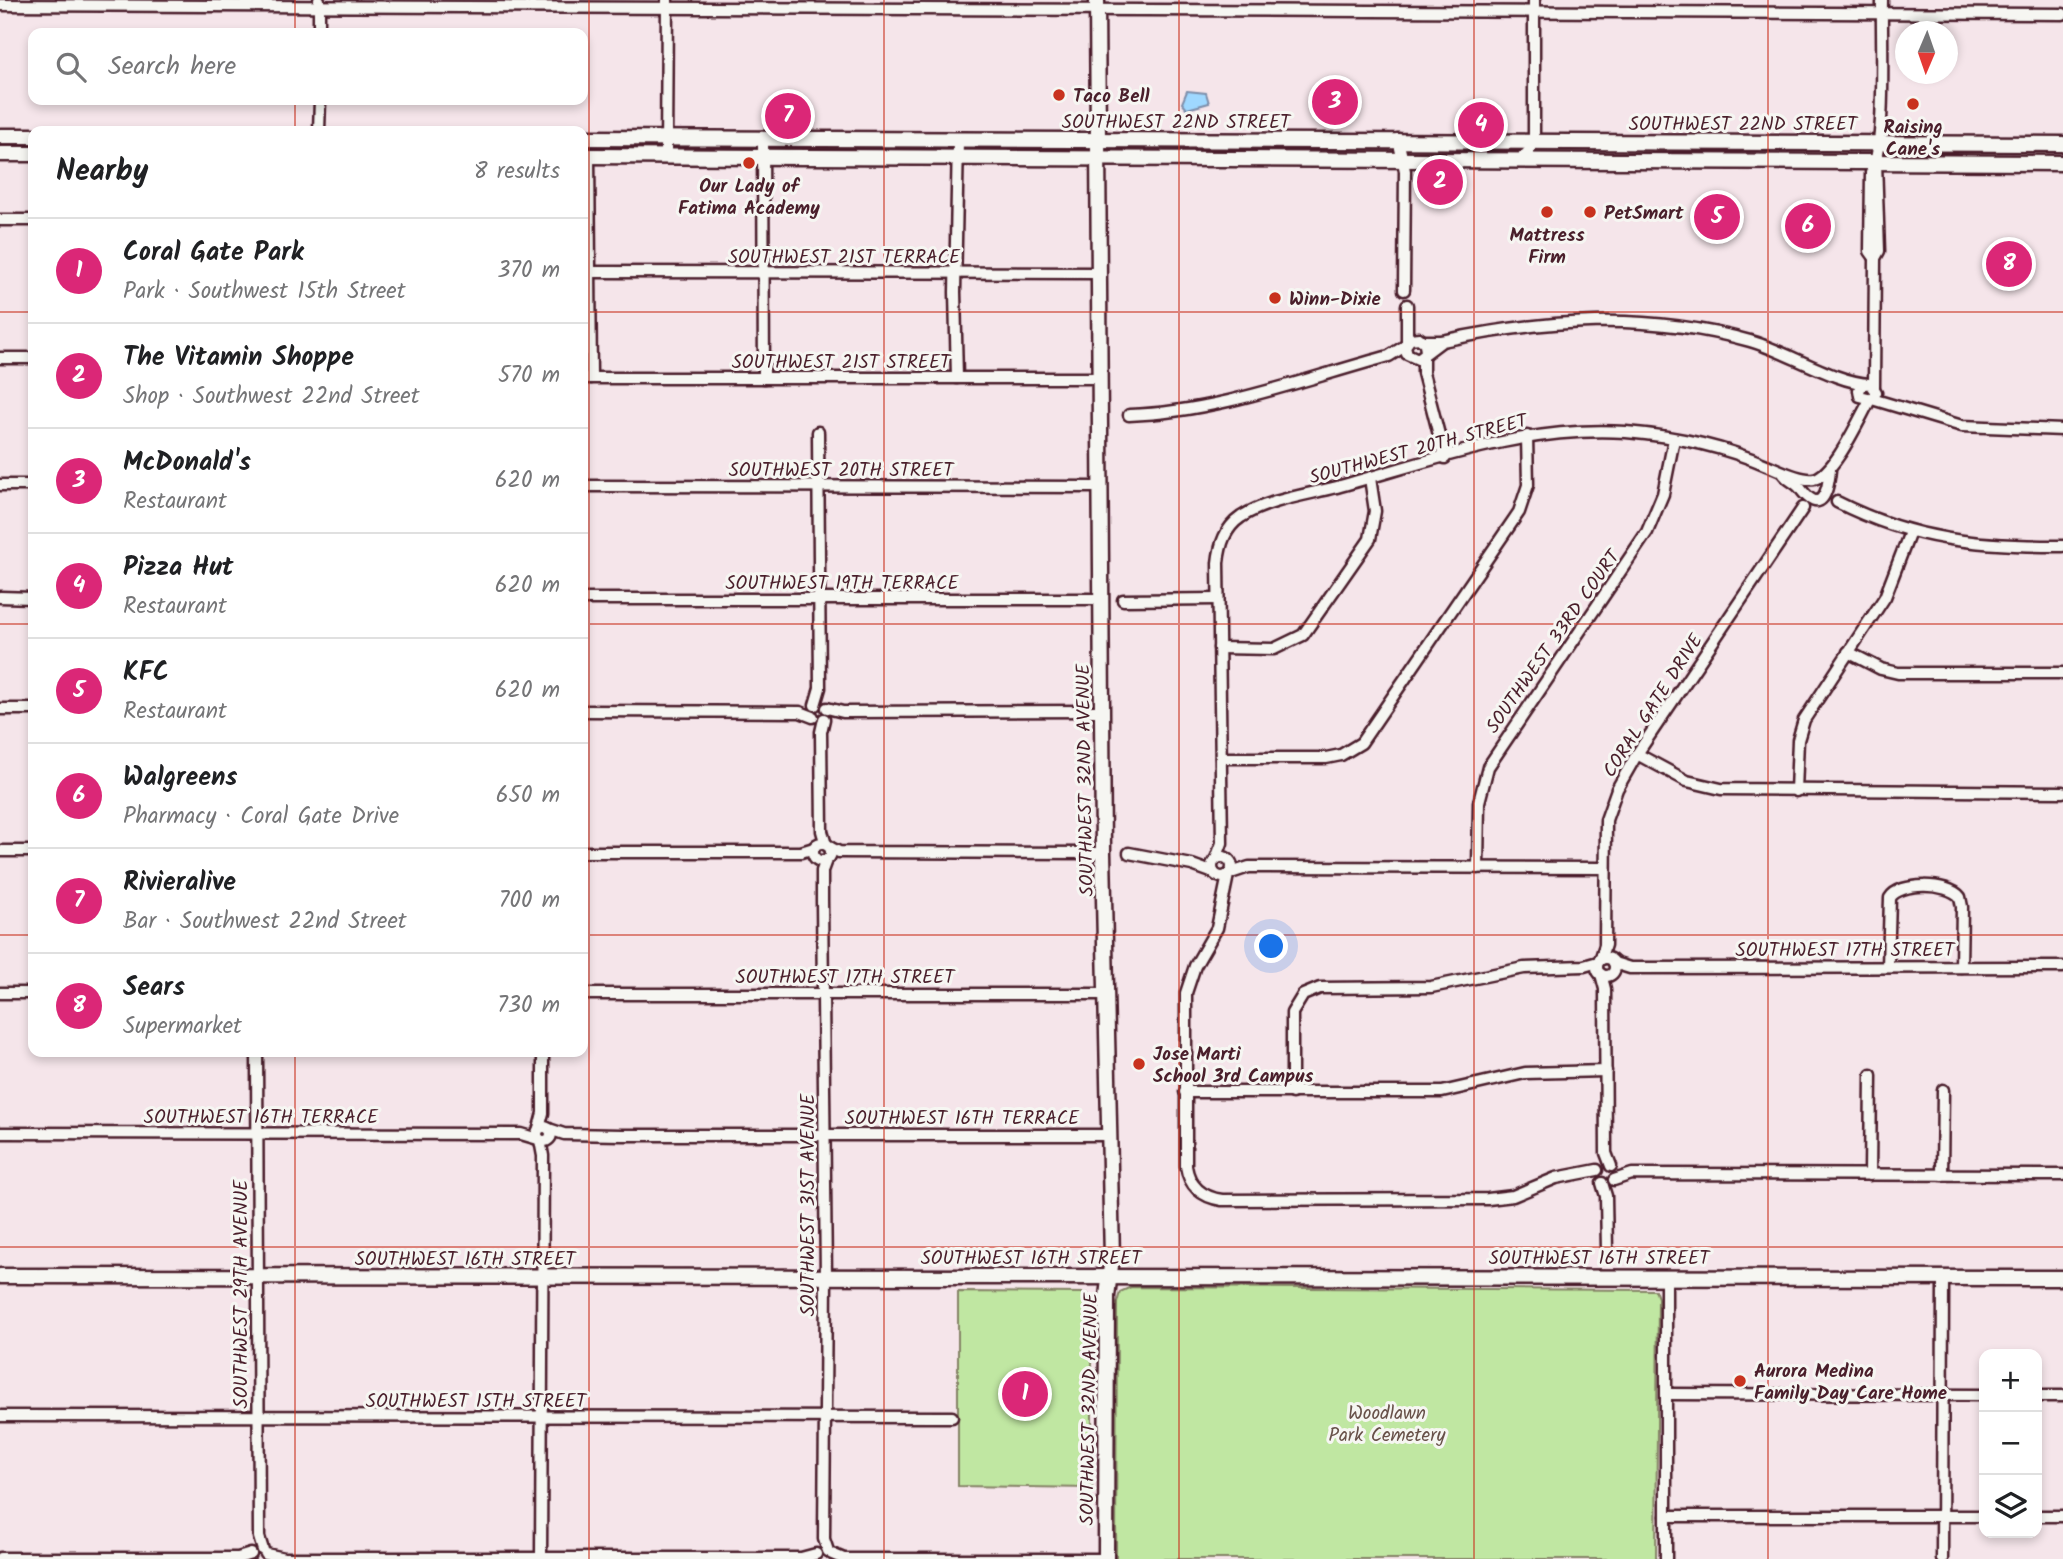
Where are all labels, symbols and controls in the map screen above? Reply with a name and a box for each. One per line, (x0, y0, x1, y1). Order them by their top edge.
north arrow (1895, 21, 1958, 84)
search box (28, 28, 588, 105)
text: Search here (108, 46, 236, 88)
icon: search (52, 48, 90, 86)
pin: 3 (1312, 76, 1358, 128)
place label: Taco Bell (1073, 82, 1150, 112)
marker: Taco Bell (1051, 87, 1067, 103)
pin: 7 (765, 90, 811, 142)
marker: Raising Cane's (1905, 96, 1921, 112)
pin: 4 (1458, 99, 1504, 151)
street label: SOUTHWEST 22ND STREET (1062, 108, 1292, 138)
street label: SOUTHWEST 22ND STREET (1629, 110, 1859, 140)
place label: Raising Cane's (1883, 113, 1943, 165)
text: Nearby (56, 148, 148, 196)
text: 8 results (474, 154, 560, 190)
marker: Our Lady of Fatima Academy (741, 155, 757, 171)
pin: 2 (1417, 156, 1463, 208)
place label: Our Lady of Fatima Academy (678, 172, 820, 224)
pin: 5 (1694, 191, 1740, 243)
place label: PetSmart (1604, 199, 1684, 229)
pin: 6 (1785, 200, 1831, 252)
marker: Mattress Firm (1539, 204, 1555, 220)
marker: PetSmart (1582, 204, 1598, 220)
place label: Mattress Firm (1509, 221, 1585, 273)
text: Coral Gate Park (123, 232, 303, 274)
pin: 8 (1986, 238, 2032, 290)
street label: SOUTHWEST 21ST TERRACE (728, 243, 961, 273)
text: 1 (76, 253, 82, 289)
text: 370 m (497, 253, 560, 289)
text: Park · Southwest 15th Street (123, 274, 406, 310)
place label: Winn-Dixie (1289, 285, 1381, 315)
marker: Winn-Dixie (1267, 290, 1283, 306)
text: The Vitamin Shoppe (123, 337, 354, 379)
street label: SOUTHWEST 21ST STREET (732, 348, 952, 378)
text: 2 (72, 358, 86, 394)
text: 570 m (498, 358, 560, 394)
text: Shop · Southwest 22nd Street (123, 379, 420, 415)
street label: SOUTHWEST 20TH STREET (1306, 406, 1533, 493)
text: McDonald's (123, 442, 251, 484)
street label: SOUTHWEST 20TH STREET (729, 456, 955, 486)
text: 3 (73, 463, 85, 499)
text: 620 m (495, 463, 560, 499)
text: Restaurant (123, 484, 227, 520)
street label: SOUTHWEST 33RD COURT (1479, 543, 1630, 740)
text: Pizza Hut (123, 547, 234, 589)
text: 4 (73, 568, 85, 604)
text: 620 m (495, 568, 560, 604)
street label: SOUTHWEST 19TH TERRACE (725, 569, 959, 599)
text: Restaurant (123, 589, 227, 625)
street label: CORAL GATE DRIVE (1596, 627, 1712, 784)
text: KFC (123, 652, 169, 694)
street label: SOUTHWEST 32ND AVENUE (1069, 663, 1103, 897)
text: 5 (73, 673, 85, 709)
text: 620 m (495, 673, 560, 709)
text: Restaurant (123, 694, 227, 730)
text: Walgreens (123, 757, 237, 799)
text: 6 (73, 778, 85, 814)
text: 650 m (496, 778, 560, 814)
text: Pharmacy · Coral Gate Drive (123, 799, 399, 835)
text: Rivieralive (123, 862, 236, 904)
text: 7 (74, 883, 84, 919)
text: 700 m (499, 883, 560, 919)
text: Bar · Southwest 22nd Street (123, 904, 407, 940)
your location (1254, 929, 1288, 963)
street label: SOUTHWEST 17TH STREET (1736, 936, 1956, 966)
street label: SOUTHWEST 17TH STREET (736, 963, 956, 993)
text: Sears (123, 967, 185, 1009)
text: 8 (72, 988, 86, 1024)
text: 730 m (497, 988, 560, 1024)
text: Supermarket (123, 1009, 242, 1045)
place label: Jose Marti School 3rd Campus (1153, 1040, 1313, 1092)
marker: Jose Marti School 3rd Campus (1131, 1056, 1147, 1072)
street label: SOUTHWEST 31ST AVENUE (794, 1093, 824, 1316)
street label: SOUTHWEST 16TH TERRACE (144, 1103, 379, 1133)
street label: SOUTHWEST 16TH TERRACE (845, 1104, 1080, 1134)
street label: SOUTHWEST 29TH AVENUE (227, 1179, 257, 1408)
street label: SOUTHWEST 16TH STREET (921, 1244, 1143, 1274)
street label: SOUTHWEST 16TH STREET (1489, 1244, 1711, 1274)
street label: SOUTHWEST 16TH STREET (355, 1245, 577, 1275)
street label: SOUTHWEST 32ND AVENUE (1073, 1292, 1107, 1526)
map controls (1979, 1349, 2042, 1538)
button: + (1979, 1349, 2042, 1412)
place label: Aurora Medina Family Day Care Home (1754, 1357, 1947, 1409)
pin: 1 (1002, 1368, 1048, 1420)
marker: Aurora Medina Family Day Care Home (1732, 1373, 1748, 1389)
street label: SOUTHWEST 15TH STREET (366, 1387, 588, 1417)
park label: Woodlawn Park Cemetery (1329, 1399, 1446, 1451)
button: − (1979, 1412, 2042, 1475)
button: layers (1979, 1475, 2042, 1538)

